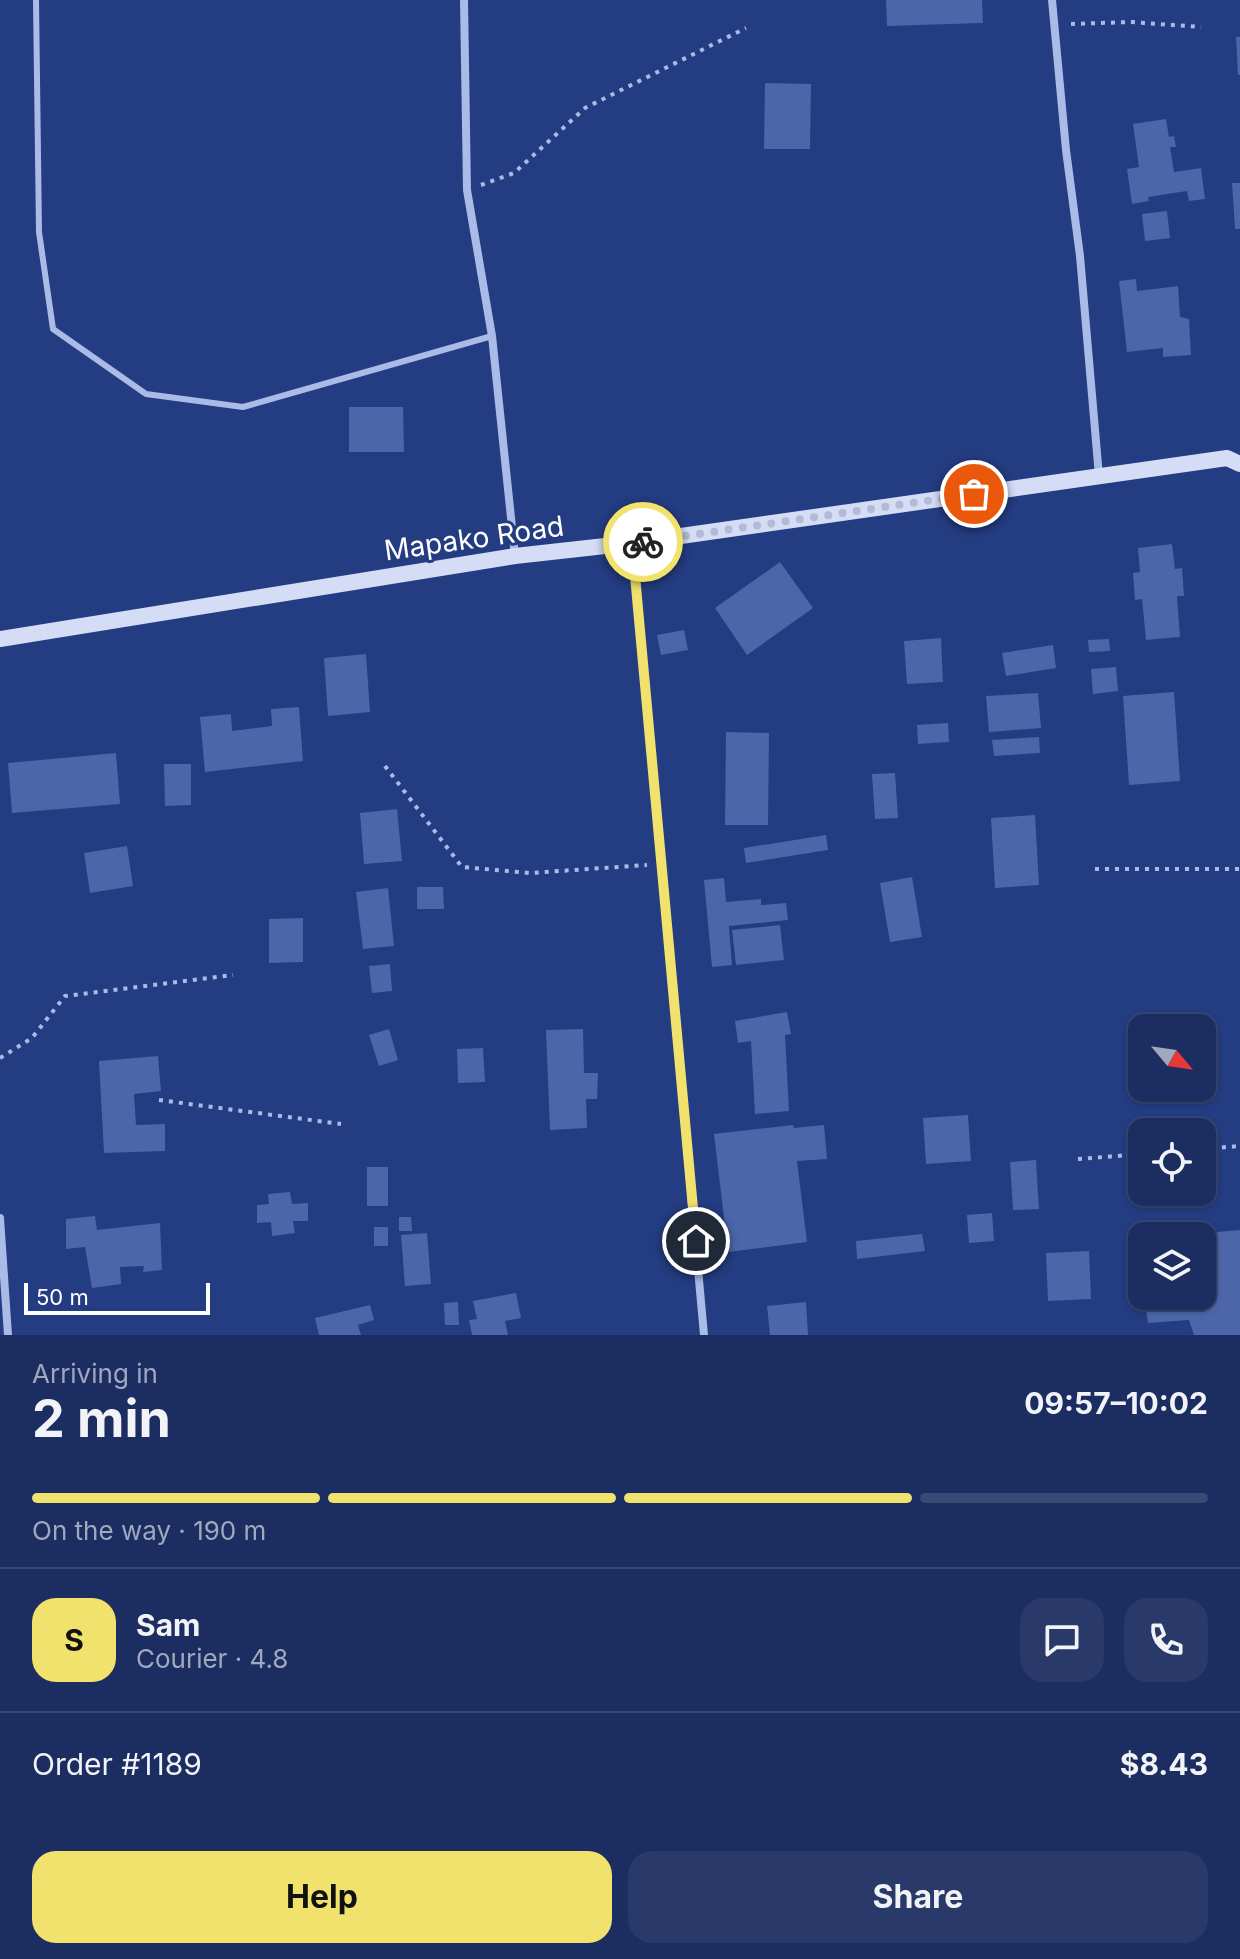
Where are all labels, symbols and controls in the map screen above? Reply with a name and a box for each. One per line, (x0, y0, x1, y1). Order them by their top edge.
pin (940, 460, 1008, 528)
icon: bag (952, 472, 996, 516)
courier (603, 502, 683, 582)
street label: Mapako Road (382, 509, 566, 567)
icon: bike (621, 520, 665, 564)
north arrow (1128, 1014, 1216, 1102)
map controls (1128, 1014, 1216, 1310)
button: locate (1128, 1118, 1216, 1206)
pin (662, 1207, 730, 1275)
icon: home (674, 1219, 718, 1263)
button: layers (1128, 1222, 1216, 1310)
scale bar (24, 1279, 210, 1315)
text: 50 m (36, 1284, 89, 1310)
text: Arriving in (32, 1358, 158, 1389)
text: 09:57–10:02 (1024, 1385, 1208, 1421)
text: 2 min (32, 1387, 171, 1450)
text: On the way · 190 m (32, 1515, 266, 1546)
button: chat (1020, 1598, 1104, 1682)
button: phone (1124, 1598, 1208, 1682)
text: Sam (136, 1607, 200, 1643)
text: S (64, 1622, 84, 1658)
text: Courier · 4.8 (136, 1643, 288, 1674)
text: Order #1189 (32, 1746, 202, 1782)
text: $8.43 (1120, 1746, 1208, 1782)
button: Help (32, 1851, 612, 1943)
button: Share (628, 1851, 1208, 1943)

